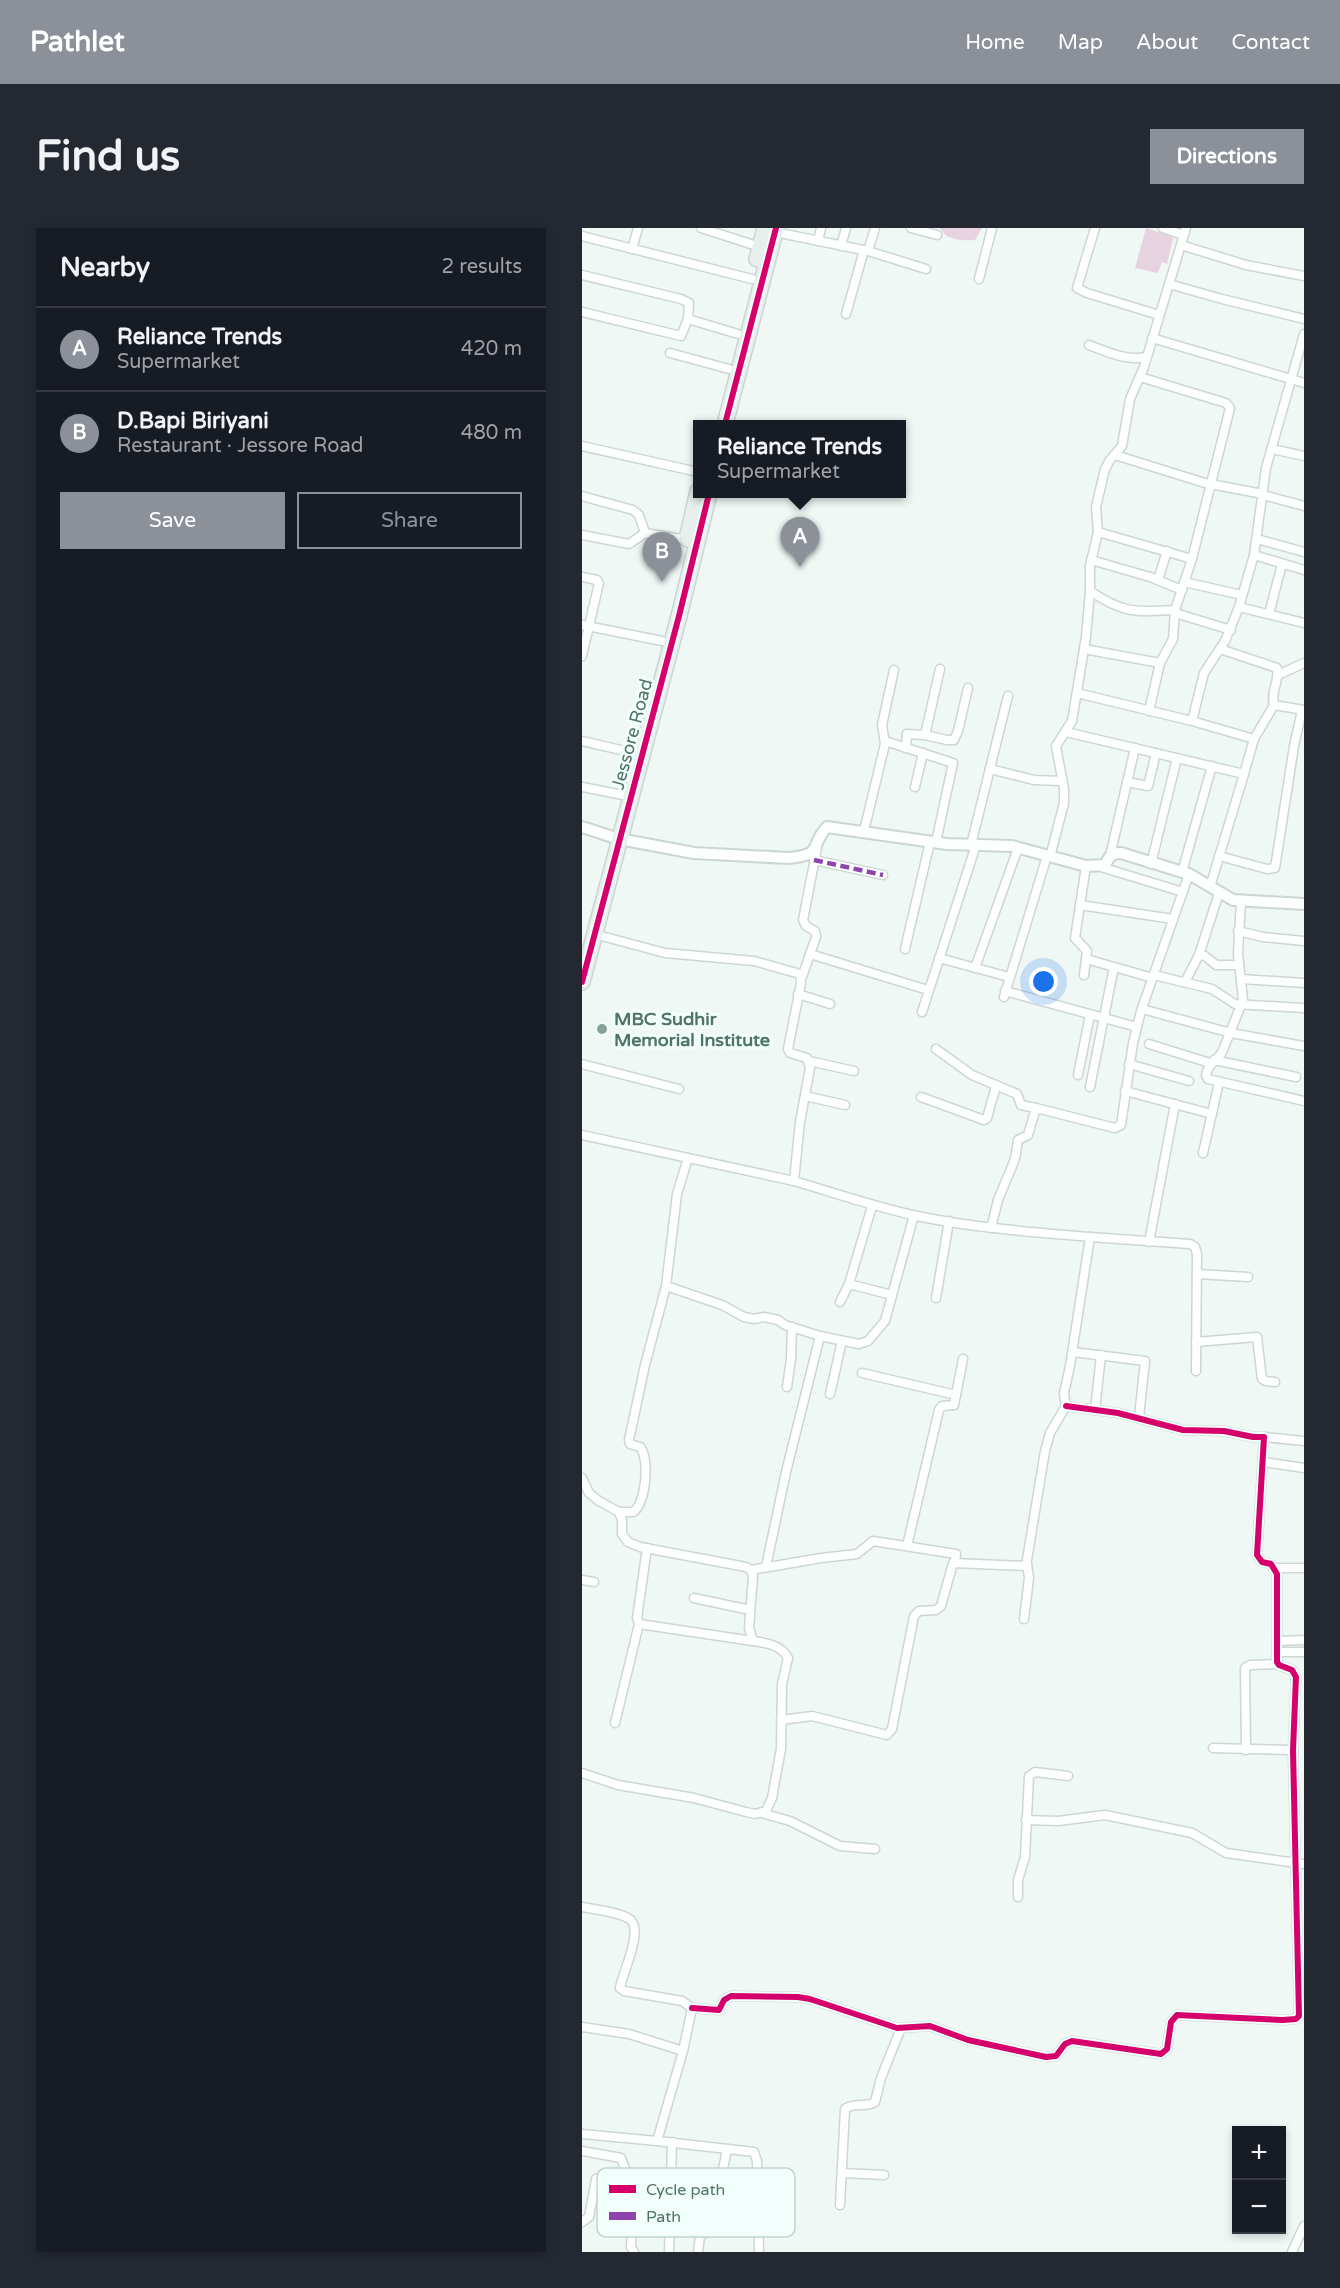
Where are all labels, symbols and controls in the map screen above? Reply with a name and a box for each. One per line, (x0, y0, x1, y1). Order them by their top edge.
text: Pathlet (30, 25, 125, 59)
text: Home (965, 30, 1025, 55)
text: Map (1058, 30, 1103, 55)
text: About (1136, 30, 1198, 55)
text: Contact (1231, 30, 1310, 55)
button: Directions (1150, 129, 1304, 184)
text: Find us (36, 131, 180, 182)
text: Nearby (60, 252, 150, 283)
text: 2 results (442, 255, 522, 279)
text: Reliance Trends (117, 324, 282, 350)
text: A (72, 337, 87, 361)
text: 420 m (461, 337, 522, 361)
text: Supermarket (117, 350, 240, 374)
text: D.Bapi Biriyani (117, 408, 269, 434)
popup (693, 420, 906, 498)
text: B (73, 421, 86, 445)
text: 480 m (461, 421, 522, 445)
text: Restaurant · Jessore Road (117, 434, 363, 458)
text: Reliance Trends (717, 434, 882, 460)
text: Supermarket (717, 460, 840, 484)
button: Save (60, 492, 285, 549)
button: Share (297, 492, 522, 549)
pin: A (780, 518, 820, 567)
pin: B (642, 532, 682, 582)
street label: Jessore Road (607, 676, 657, 792)
your location (1029, 967, 1058, 996)
place label: MBC Sudhir Memorial Institute (614, 1008, 770, 1051)
marker: MBC Sudhir Memorial Institute (595, 1022, 609, 1036)
map controls (1232, 2126, 1286, 2234)
button: + (1232, 2126, 1286, 2180)
legend (597, 2168, 795, 2237)
text: Cycle path (646, 2180, 725, 2200)
button: − (1232, 2180, 1286, 2234)
text: Path (646, 2207, 681, 2227)

